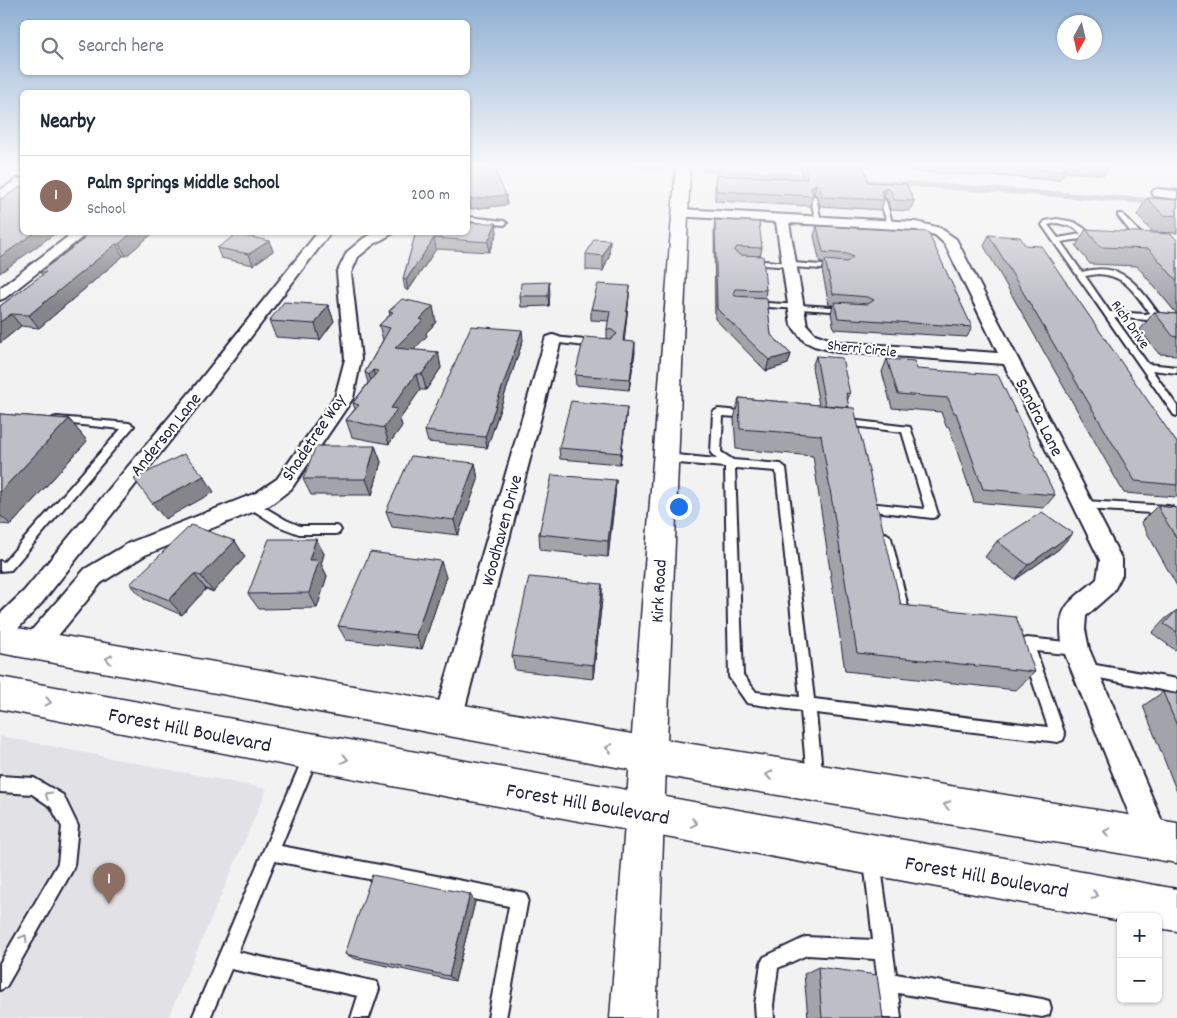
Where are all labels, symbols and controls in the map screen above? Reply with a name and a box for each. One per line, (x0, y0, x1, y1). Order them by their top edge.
north arrow (1057, 15, 1102, 60)
search box (20, 20, 470, 75)
icon: search (38, 34, 66, 62)
text: Search here (78, 34, 164, 61)
text: Nearby (40, 108, 95, 138)
text: Palm Springs Middle School (87, 171, 279, 198)
text: 1 (54, 184, 58, 207)
text: 200 m (411, 184, 450, 207)
text: School (87, 198, 126, 221)
street label: Rich Drive (1104, 296, 1154, 354)
street label: Sherri Circle (826, 335, 898, 365)
street label: Sandra Lane (1007, 375, 1068, 461)
street label: Anderson Lane (125, 388, 209, 483)
street label: Shadetree Way (277, 389, 354, 487)
street label: Woodhaven Drive (477, 472, 530, 589)
your location (666, 494, 692, 520)
street label: Kirk Road (646, 559, 675, 623)
one-way arrow (104, 655, 113, 665)
one-way arrow (43, 696, 52, 706)
street label: Forest Hill Boulevard (105, 701, 273, 762)
one-way arrow (604, 743, 613, 753)
one-way arrow (341, 753, 349, 763)
one-way arrow (765, 770, 773, 781)
street label: Forest Hill Boulevard (503, 777, 672, 835)
one-way arrow (44, 792, 53, 802)
one-way arrow (942, 800, 951, 810)
one-way arrow (690, 817, 699, 827)
one-way arrow (1102, 827, 1111, 837)
street label: Forest Hill Boulevard (902, 850, 1071, 908)
pin: 1 (93, 863, 125, 904)
one-way arrow (1091, 890, 1100, 900)
map controls (1117, 913, 1162, 1003)
button: + (1117, 913, 1162, 958)
one-way arrow (18, 935, 28, 944)
button: − (1117, 958, 1162, 1003)

